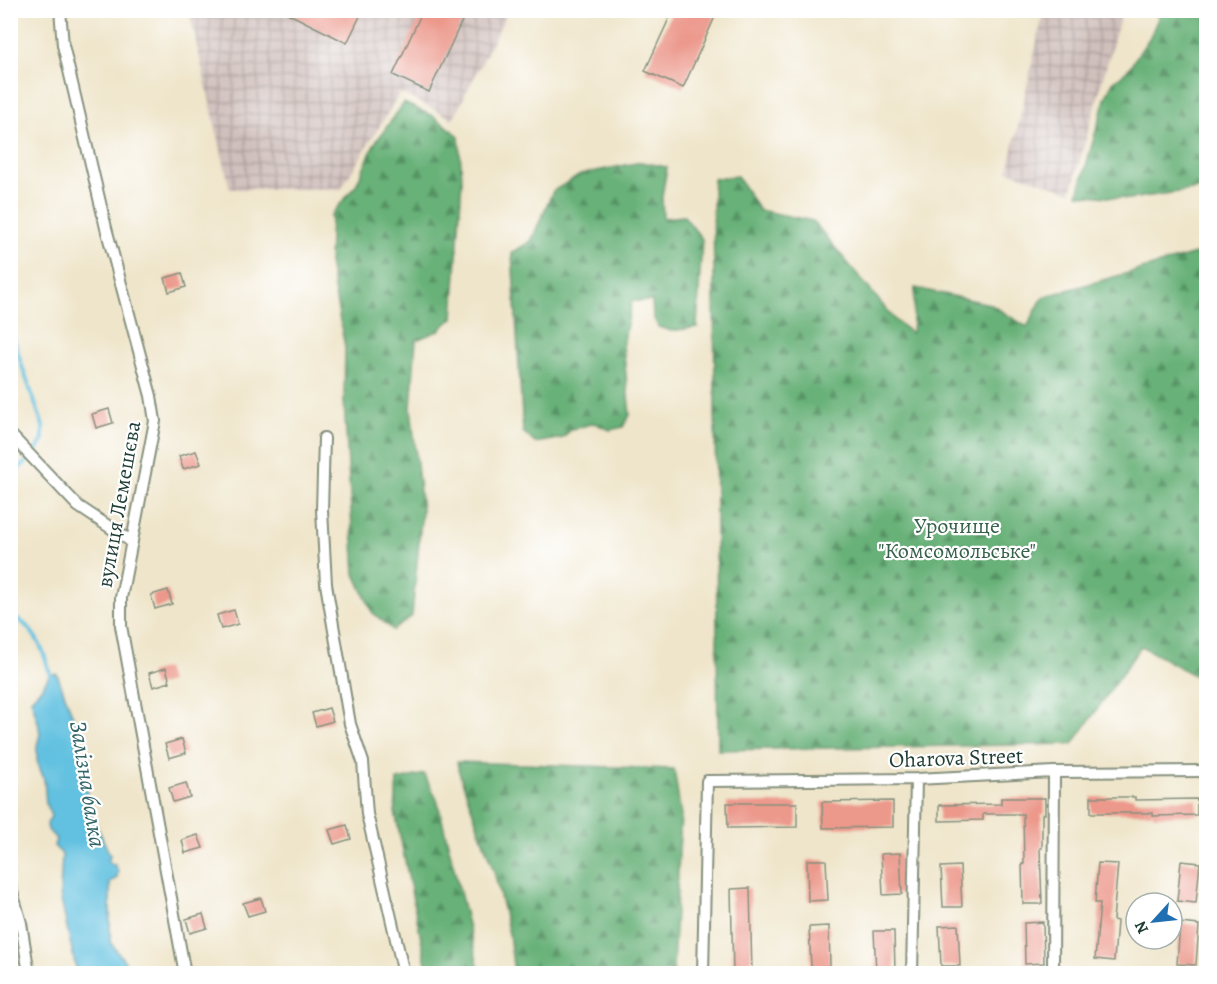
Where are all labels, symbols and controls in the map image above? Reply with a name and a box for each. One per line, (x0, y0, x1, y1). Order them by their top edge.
street label: вулиця Лемешєва (90, 418, 149, 590)
park label: Урочище "Комсомольське" (878, 511, 1036, 566)
water label: Залізна балка (62, 718, 114, 850)
street label: Oharova Street (888, 741, 1024, 775)
north arrow (1124, 891, 1184, 951)
text: N (1129, 917, 1154, 938)

